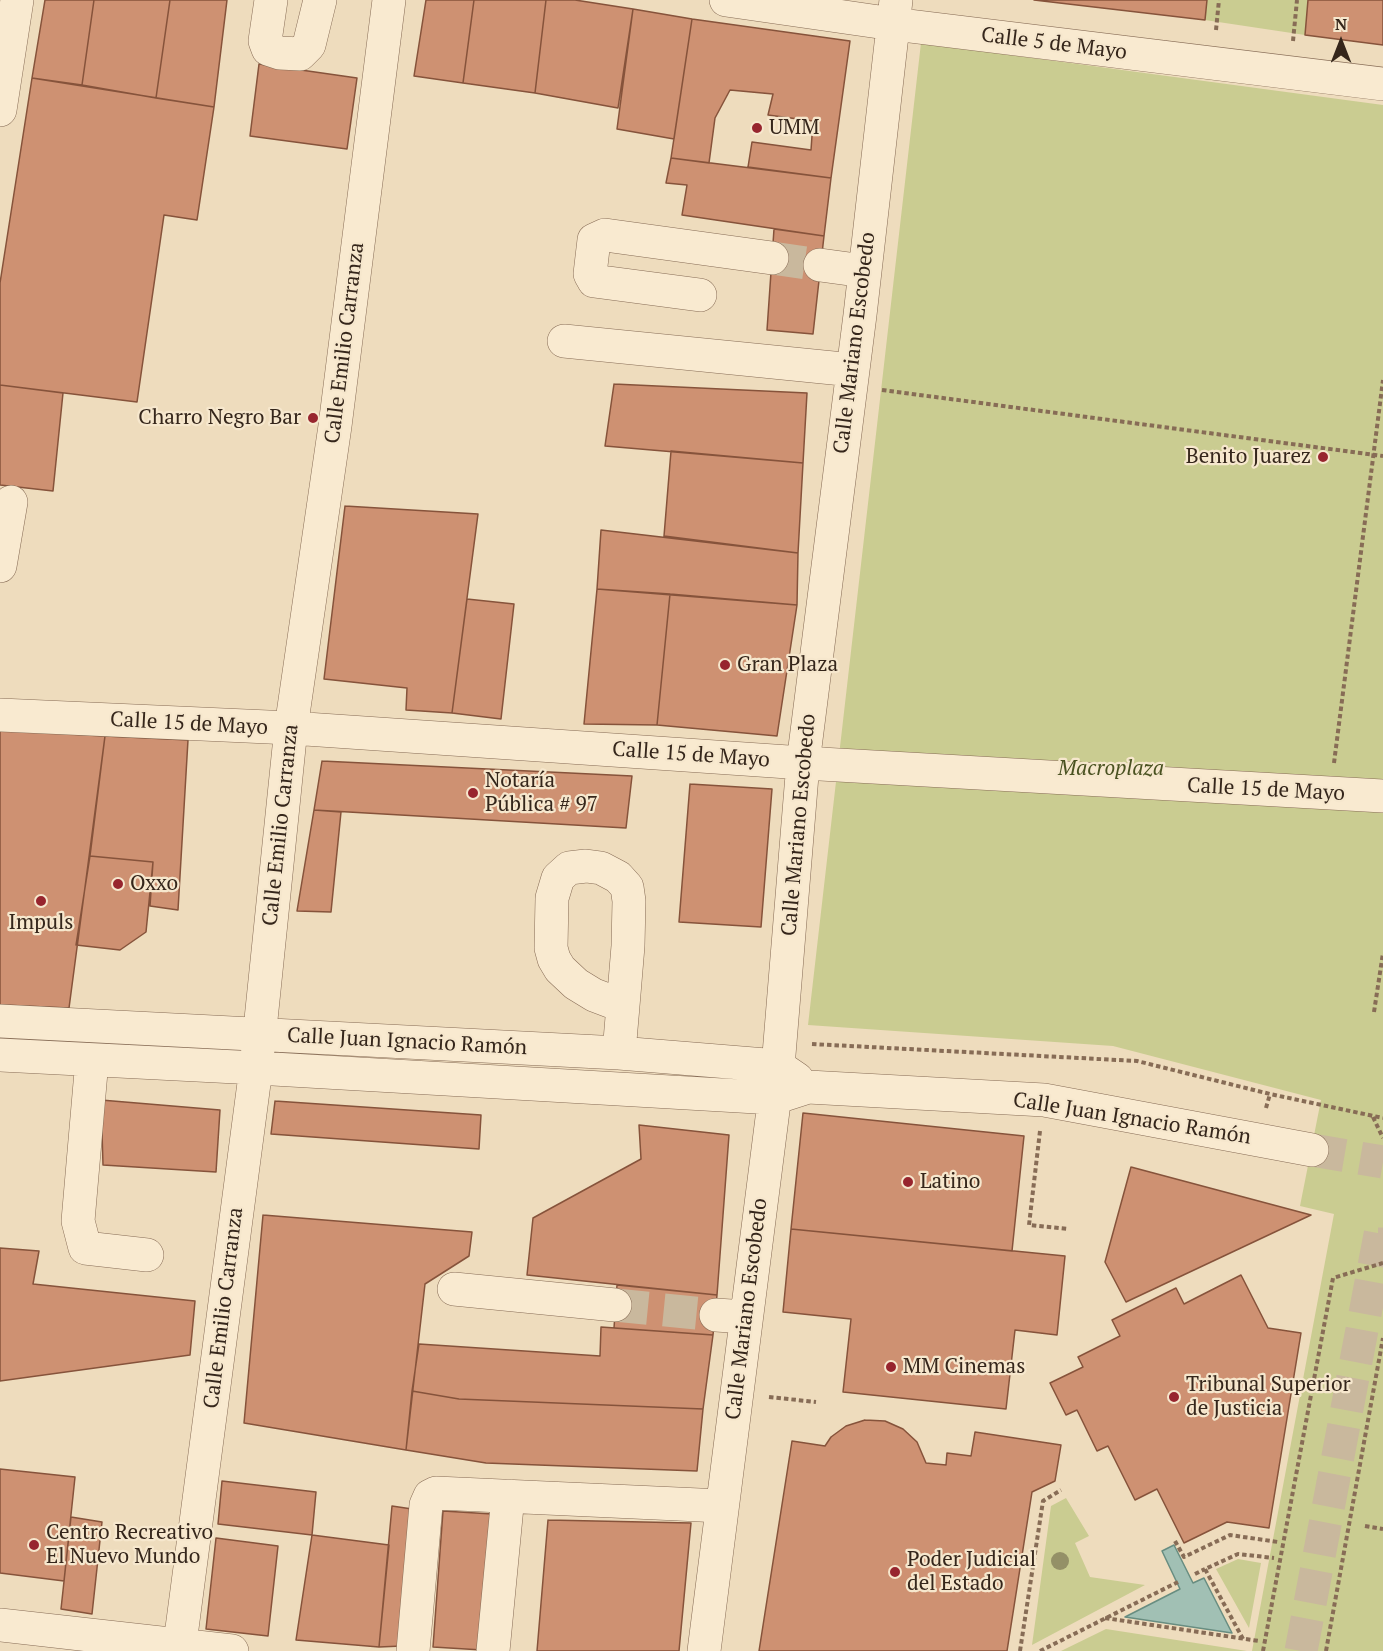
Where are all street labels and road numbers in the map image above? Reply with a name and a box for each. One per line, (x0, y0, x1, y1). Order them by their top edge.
street label: Calle 5 de Mayo (980, 23, 1128, 65)
street label: Calle Mariano Escobedo (829, 231, 881, 455)
street label: Calle Emilio Carranza (320, 241, 370, 445)
street label: Calle 15 de Mayo (109, 707, 269, 741)
street label: Calle Mariano Escobedo (777, 713, 821, 937)
street label: Calle Emilio Carranza (258, 723, 304, 927)
street label: Calle 15 de Mayo (611, 737, 771, 773)
street label: Calle 15 de Mayo (1186, 773, 1346, 807)
street label: Calle Juan Ignacio Ramón (286, 1023, 528, 1061)
street label: Calle Juan Ignacio Ramón (1011, 1088, 1253, 1150)
street label: Calle Mariano Escobedo (721, 1197, 773, 1421)
street label: Calle Emilio Carranza (199, 1206, 249, 1410)

